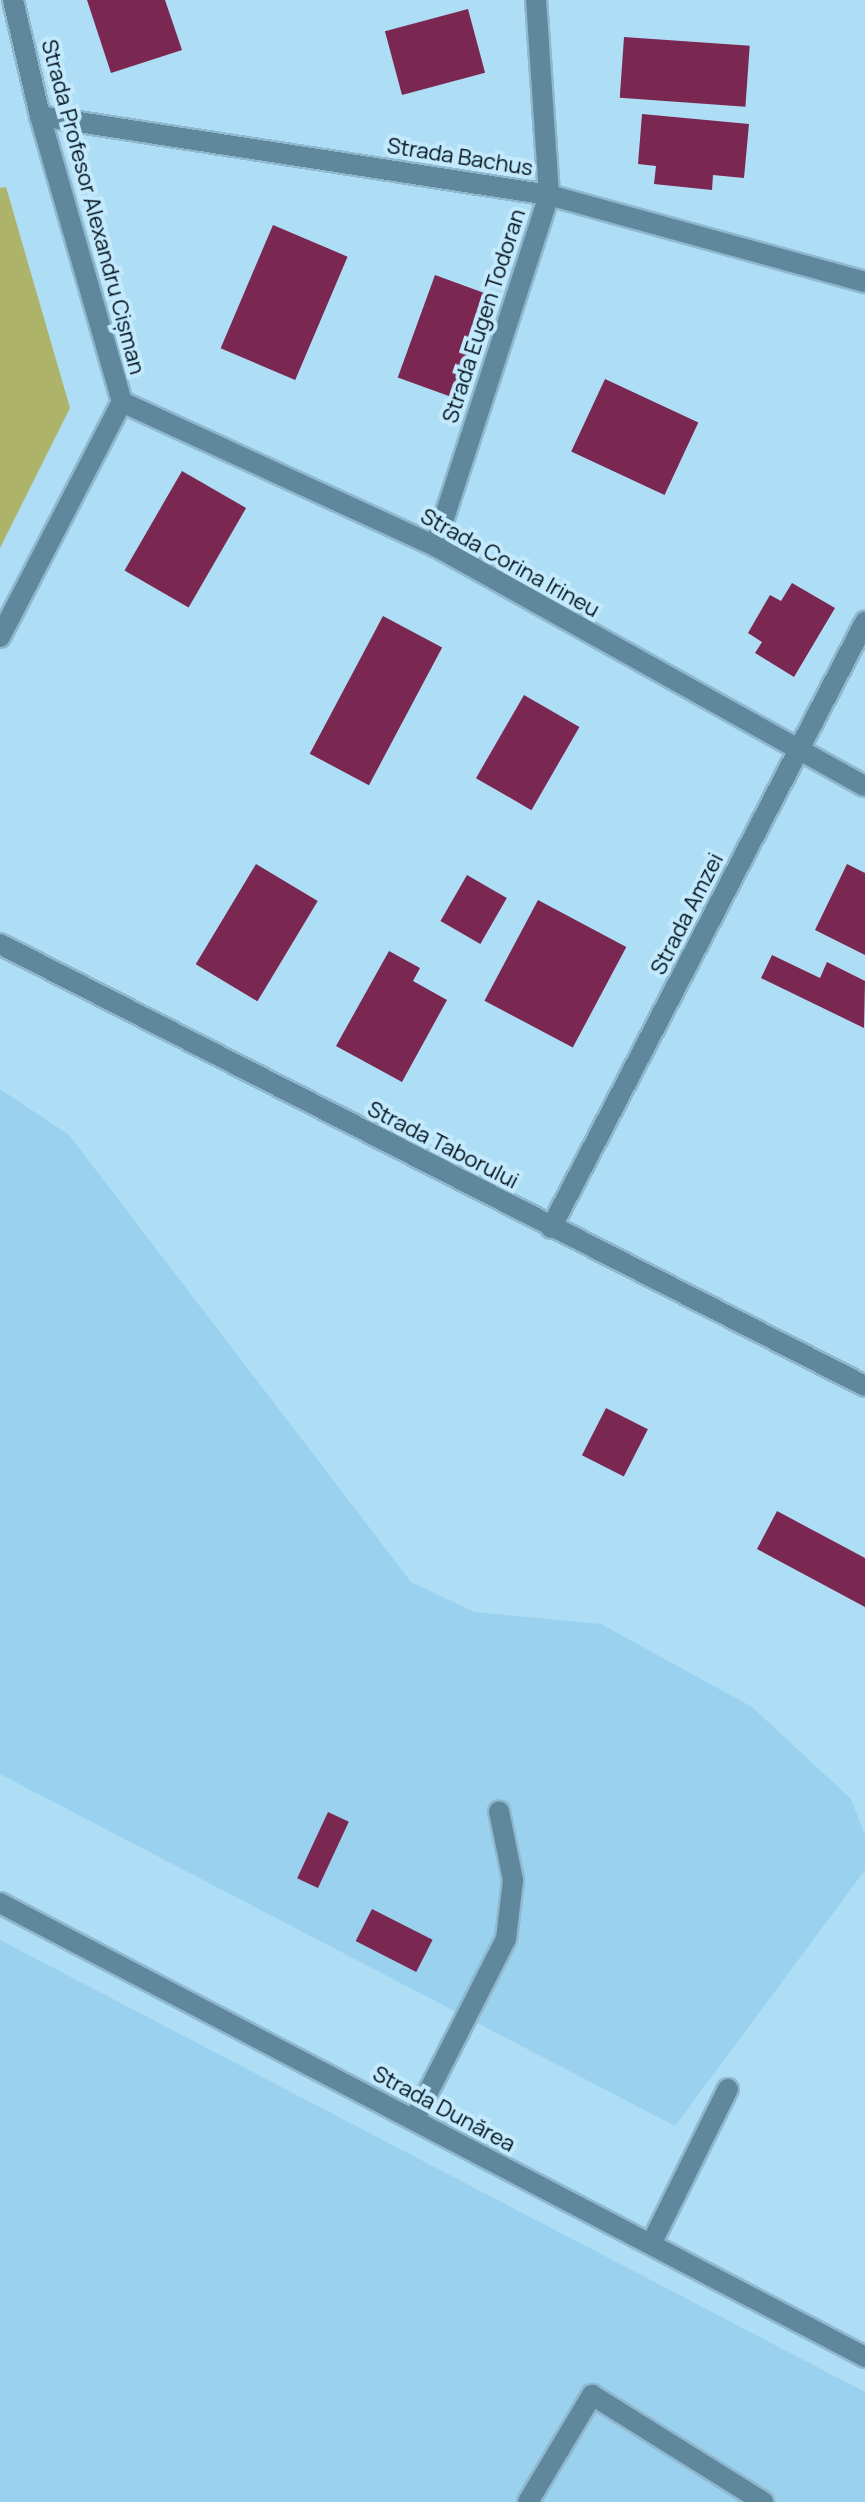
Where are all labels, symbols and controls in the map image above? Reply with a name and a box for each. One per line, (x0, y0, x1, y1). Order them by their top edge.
street label: Strada Profesor Alexandru Cișman (36, 37, 150, 377)
street label: Strada Bachus (385, 132, 535, 182)
street label: Strada Eugen Todoran (437, 206, 531, 426)
street label: Strada Corina Irineu (416, 503, 604, 623)
street label: Strada Amzei (645, 849, 729, 979)
street label: Strada Taborului (363, 1096, 523, 1194)
street label: Strada Dunărea (368, 2060, 520, 2158)

